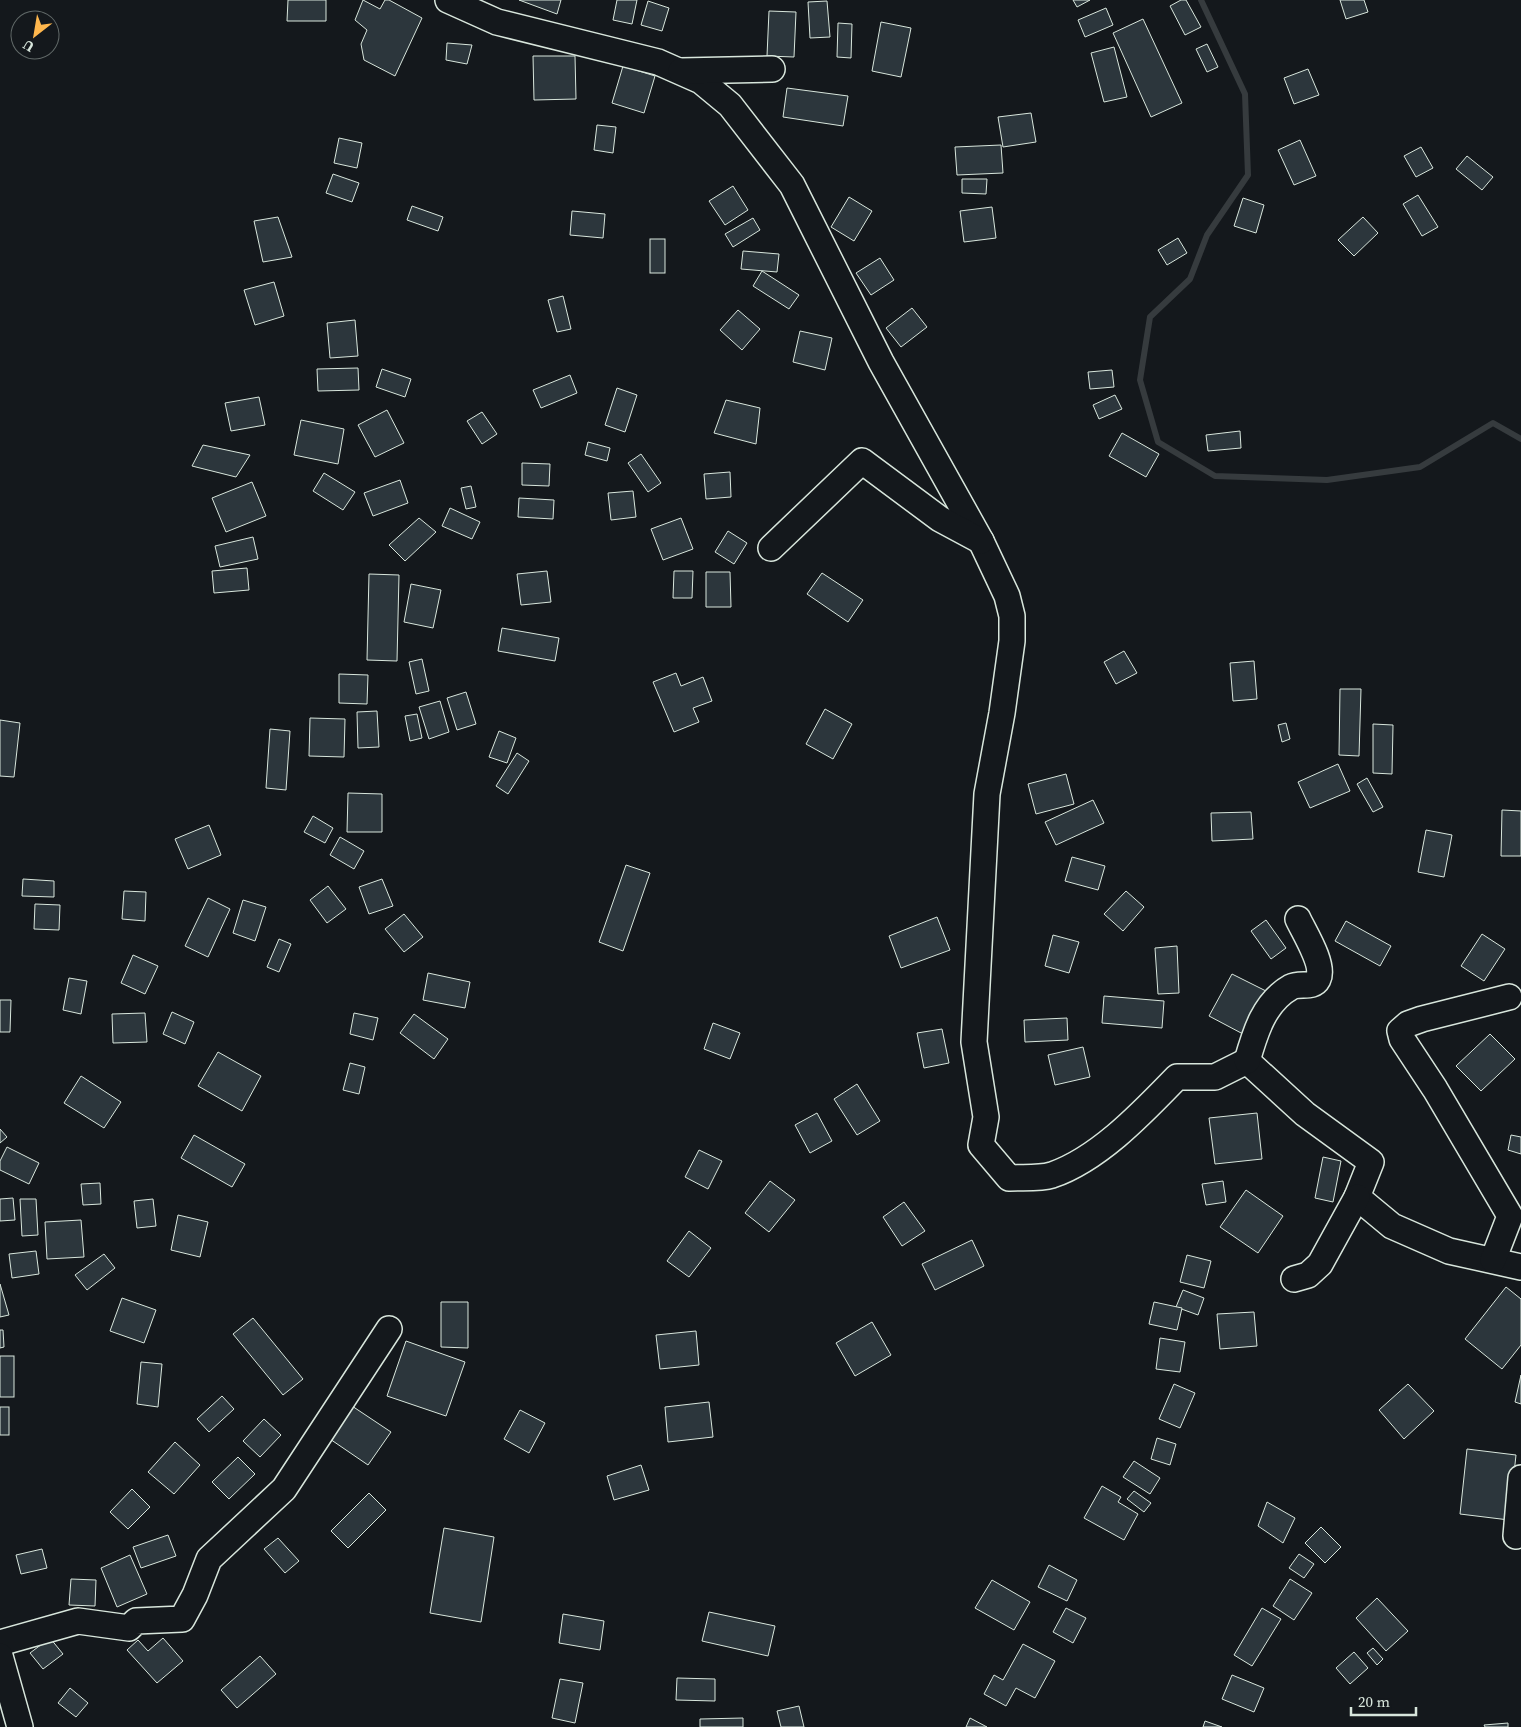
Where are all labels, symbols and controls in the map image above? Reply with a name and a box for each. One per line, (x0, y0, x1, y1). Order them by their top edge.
north arrow (10, 10, 60, 60)
text: U (19, 35, 38, 57)
scale bar (1351, 1684, 1416, 1716)
text: 20 m (1358, 1691, 1390, 1712)

